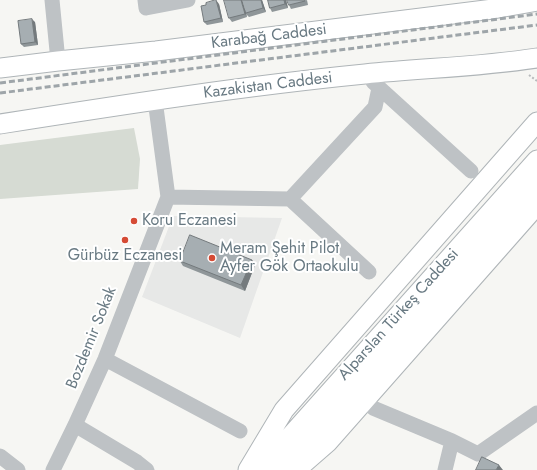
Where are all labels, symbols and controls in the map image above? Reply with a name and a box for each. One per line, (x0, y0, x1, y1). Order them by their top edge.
street label: Karabağ Caddesi (210, 20, 328, 54)
street label: Kazakistan Caddesi (202, 69, 334, 103)
place label: Koru Eczanesi (142, 211, 237, 231)
marker: Koru Eczanesi (129, 216, 139, 226)
marker: Gürbüz Eczanesi (120, 235, 130, 245)
place label: Meram Şehit Pilot Ayfer Gök Ortaokulu (220, 239, 359, 277)
street label: Alparslan Türkeş Caddesi (335, 245, 463, 385)
place label: Gürbüz Eczanesi (68, 246, 182, 266)
marker: Meram Şehit Pilot Ayfer Gök Ortaokulu (207, 253, 217, 263)
street label: Bozdemir Sokak (63, 284, 121, 392)

